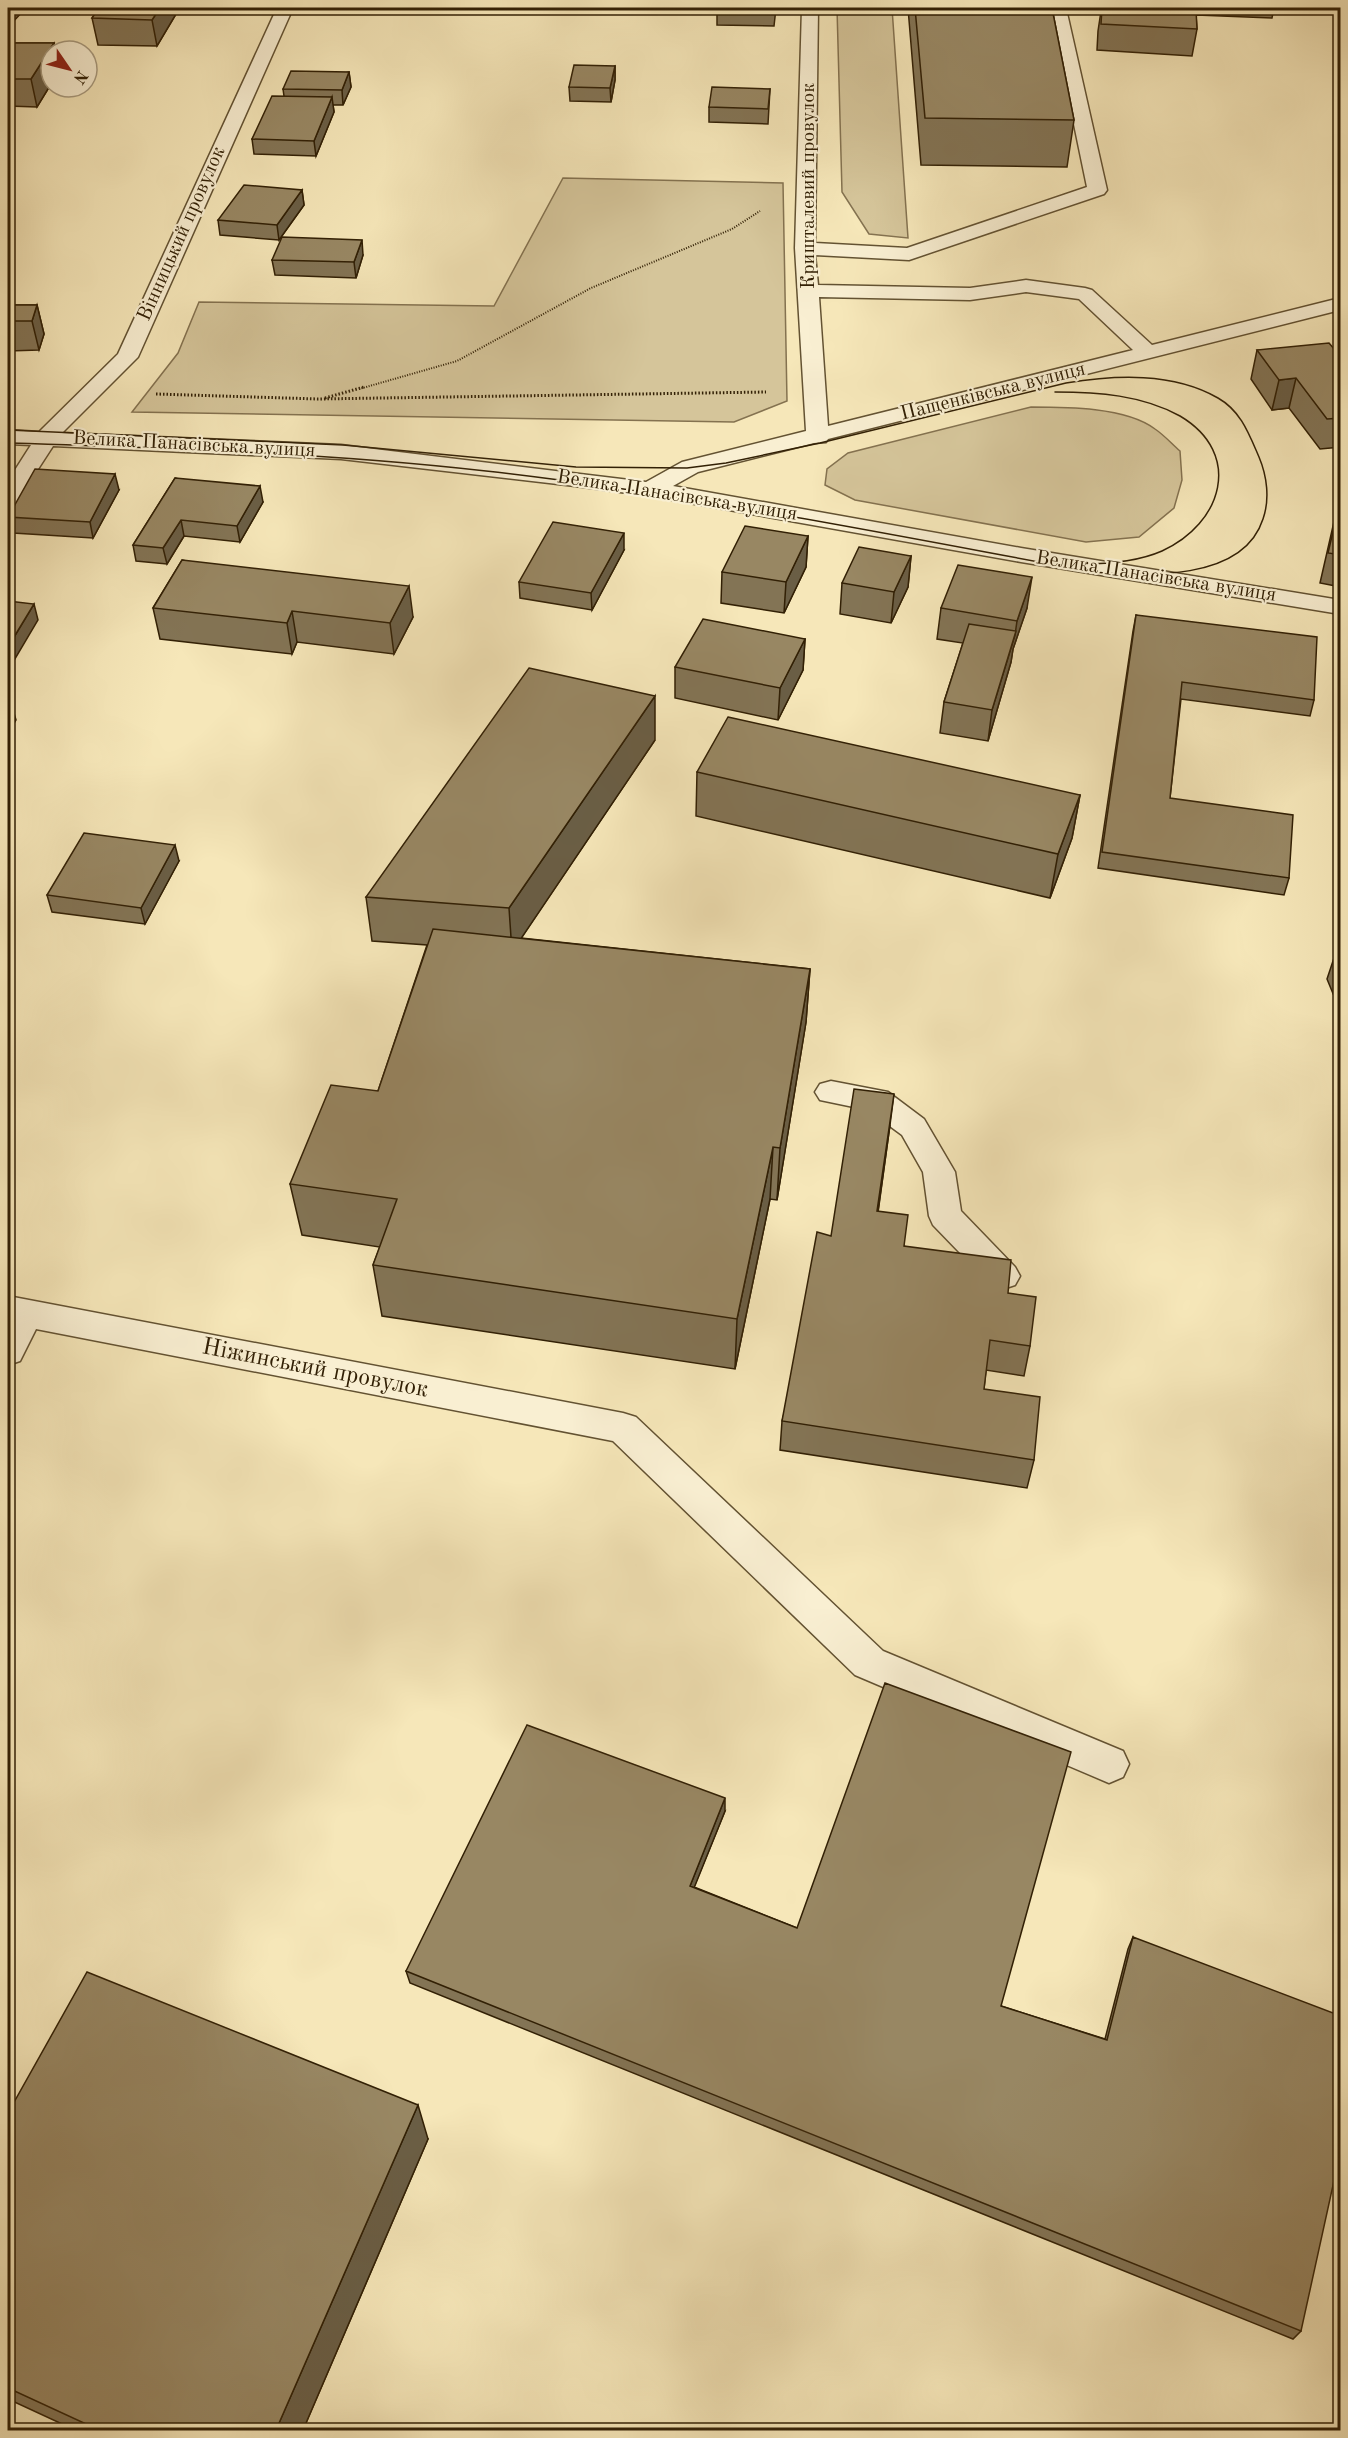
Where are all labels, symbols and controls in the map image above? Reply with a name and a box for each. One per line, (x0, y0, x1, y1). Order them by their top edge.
north arrow (39, 39, 99, 99)
text: N (69, 67, 90, 87)
street label: Кришталевий провулок (799, 83, 819, 289)
street label: Вінницький провулок (135, 144, 229, 324)
street label: Пащенківська вулиця (898, 359, 1088, 425)
street label: Велика Панасівська вулиця (72, 429, 316, 461)
street label: Велика Панасівська вулиця (555, 467, 799, 525)
street label: Велика Панасівська вулиця (1034, 548, 1278, 606)
street label: Ніжинський провулок (200, 1335, 430, 1403)

